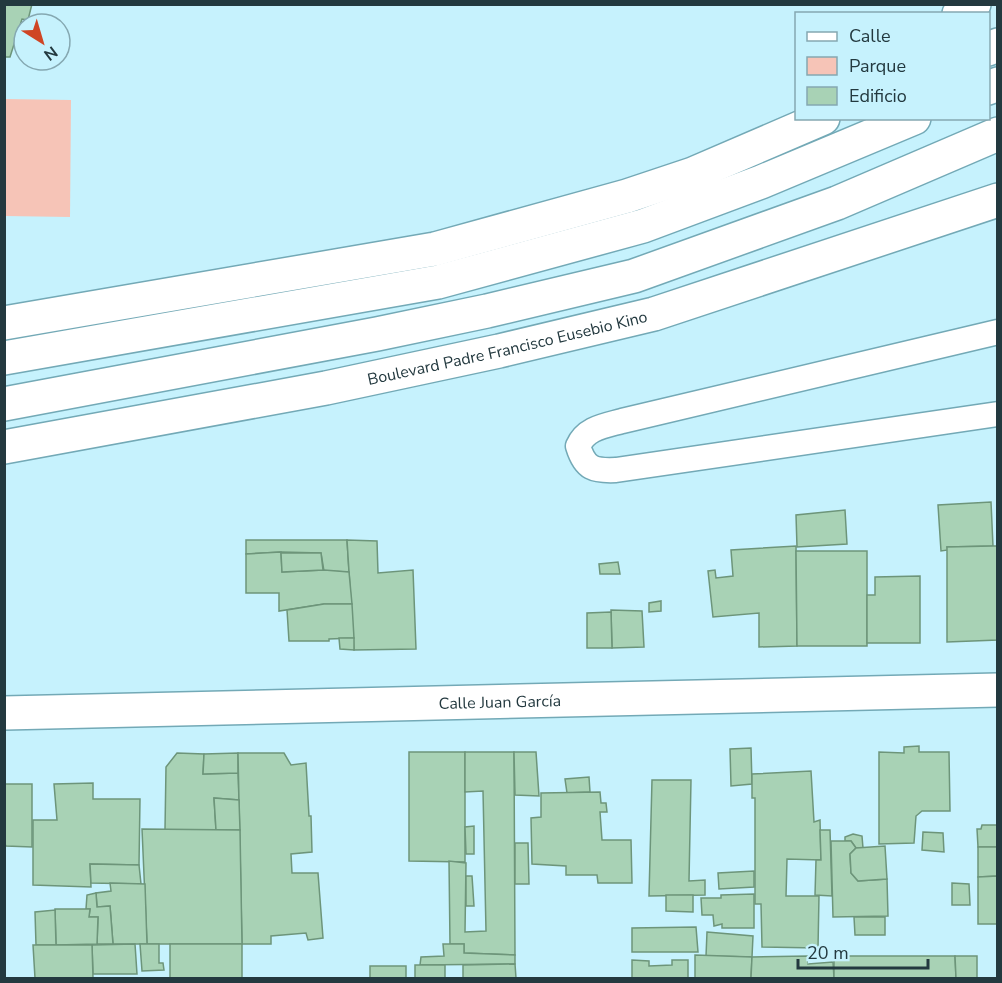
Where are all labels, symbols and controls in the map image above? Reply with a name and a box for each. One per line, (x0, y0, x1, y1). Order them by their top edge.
north arrow (12, 12, 72, 72)
legend (795, 12, 990, 120)
text: Calle (849, 24, 891, 48)
text: N (39, 41, 62, 66)
text: Parque (849, 54, 906, 78)
text: Edificio (849, 84, 907, 108)
street label: Boulevard Padre Francisco Eusebio Kino (365, 306, 650, 391)
street label: Calle Juan García (439, 690, 561, 715)
scale bar (798, 932, 928, 970)
text: 20 m (807, 941, 849, 965)

